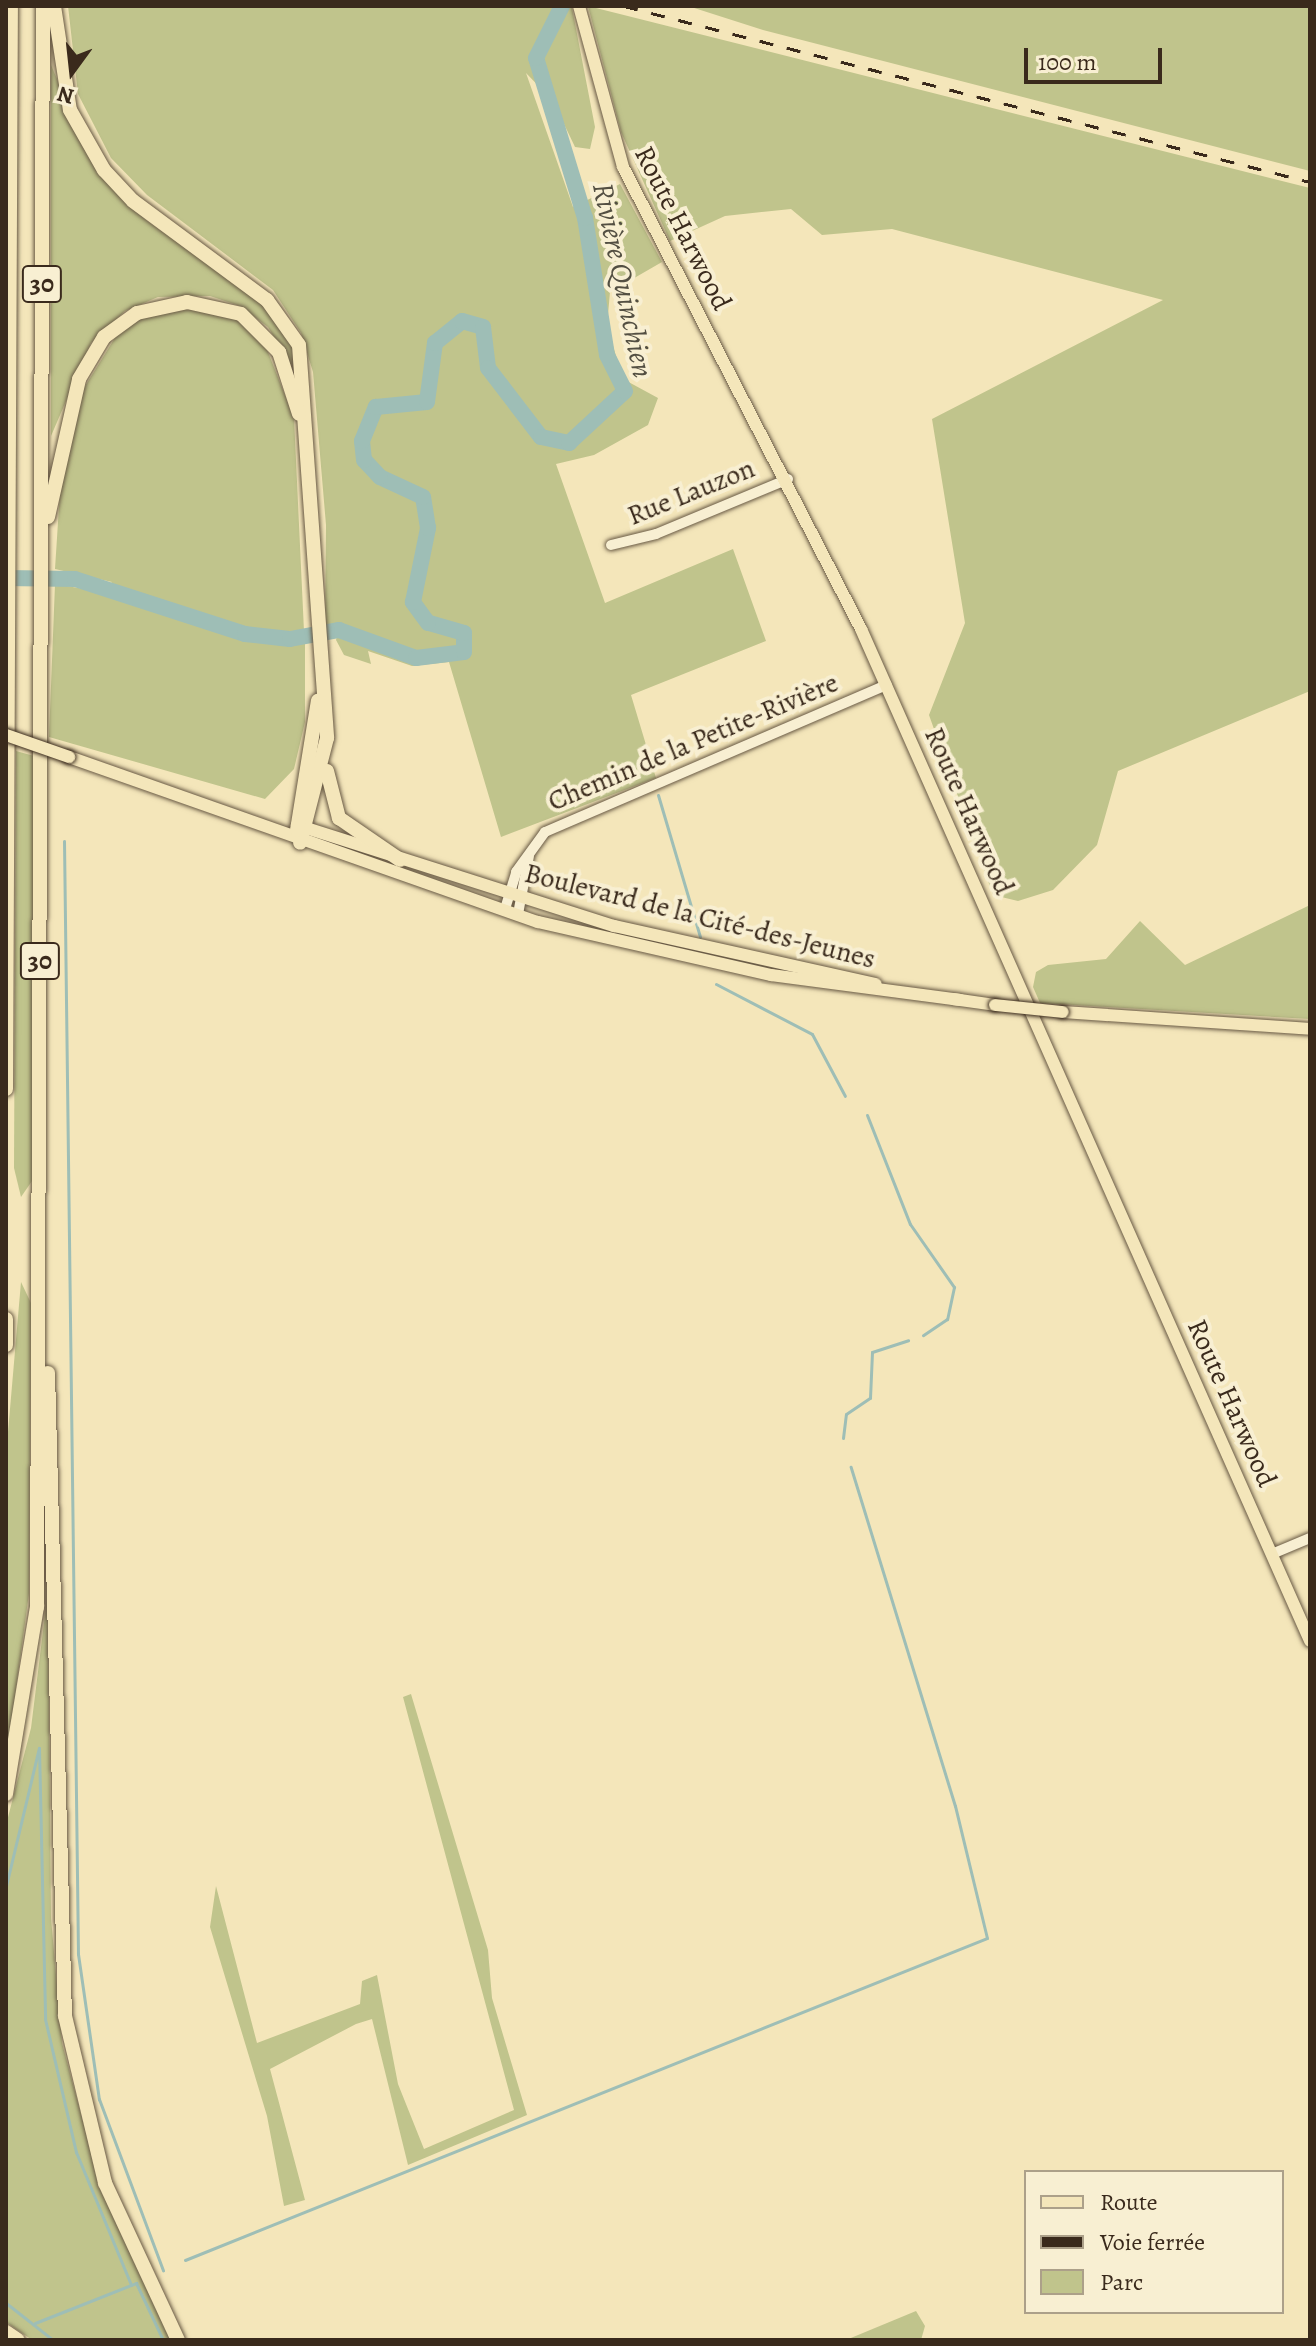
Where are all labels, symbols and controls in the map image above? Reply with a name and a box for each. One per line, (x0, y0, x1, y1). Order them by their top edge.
north arrow (32, 32, 112, 112)
scale bar (1028, 32, 1166, 82)
text: 100 m (1038, 46, 1097, 78)
text: N (54, 79, 77, 112)
street label: Route Harwood (627, 140, 739, 316)
water label: Rivière Quinchien (585, 179, 661, 381)
road number: 30 (20, 262, 64, 306)
street label: Rue Lauzon (623, 451, 759, 533)
street label: Chemin de la Petite-Rivière (543, 666, 843, 818)
street label: Route Harwood (917, 722, 1021, 900)
street label: Boulevard de la Cité-des-Jeunes (521, 856, 879, 976)
road number: 30 (18, 939, 62, 983)
street label: Route Harwood (1180, 1314, 1284, 1492)
legend (1024, 2170, 1284, 2314)
text: Route (1100, 2186, 1158, 2218)
text: Voie ferrée (1100, 2226, 1205, 2258)
text: Parc (1100, 2266, 1143, 2298)

